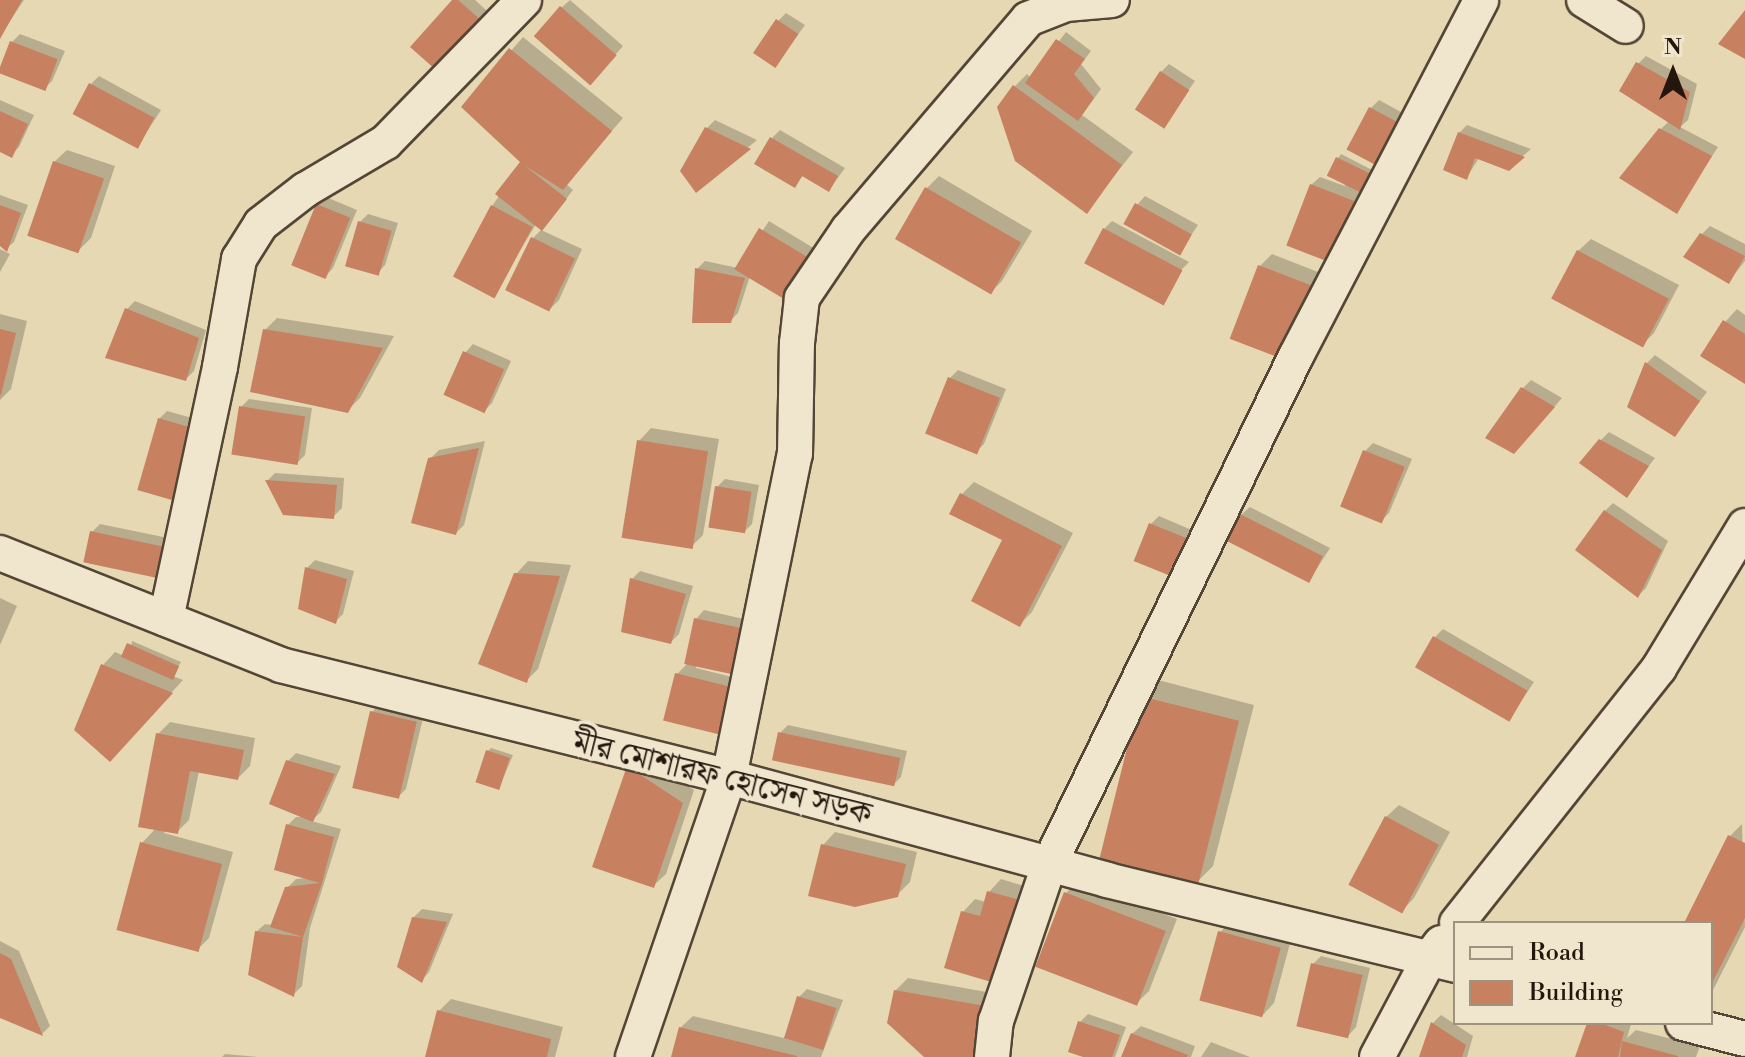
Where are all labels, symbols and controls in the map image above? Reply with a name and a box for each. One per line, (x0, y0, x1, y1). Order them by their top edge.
north arrow (1633, 32, 1713, 112)
text: N (1664, 34, 1682, 61)
street label: মীর মোশারফ হোসেন সড়ক (568, 722, 876, 834)
legend (1453, 921, 1713, 1025)
text: Road (1529, 938, 1585, 968)
text: Building (1529, 978, 1623, 1008)

